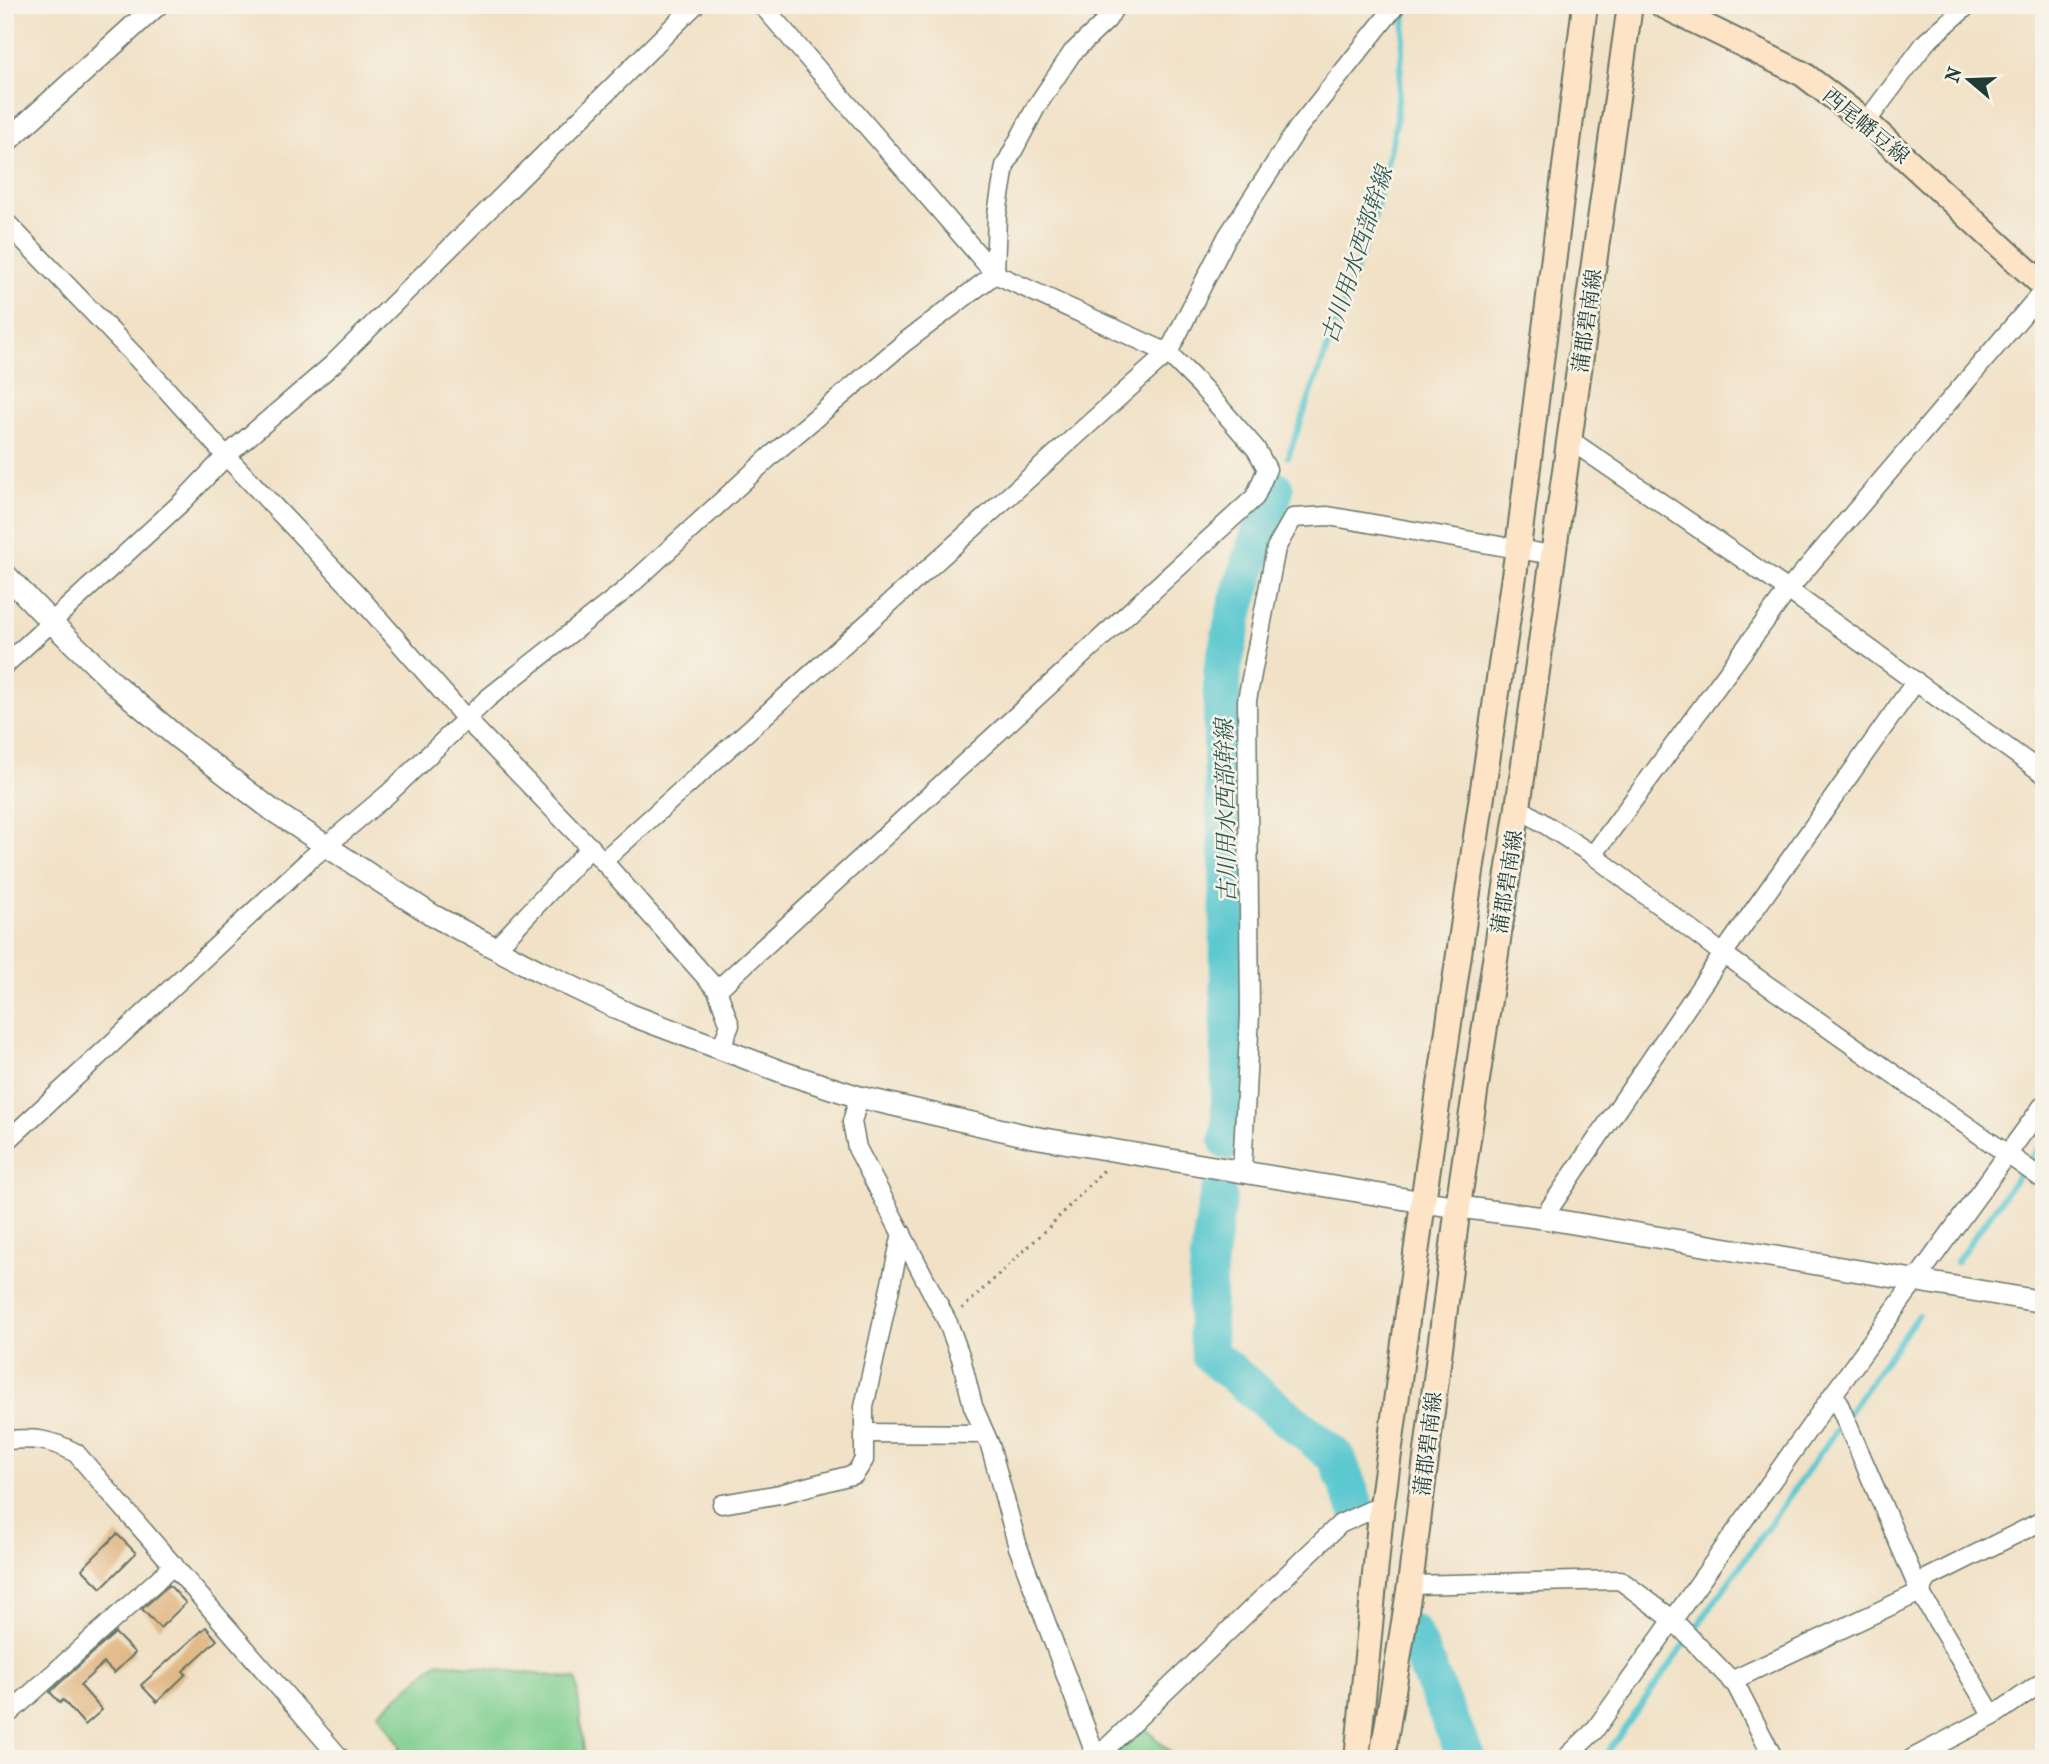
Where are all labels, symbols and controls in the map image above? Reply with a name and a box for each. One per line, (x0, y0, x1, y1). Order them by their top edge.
north arrow (1934, 46, 2004, 116)
text: N (1941, 64, 1967, 85)
street label: 西尾幡豆線 (1818, 83, 1914, 169)
water label: 古川用水西部幹線 (1316, 160, 1399, 347)
street label: 蒲郡碧南線 (1568, 267, 1606, 375)
water label: 古川用水西部幹線 (1211, 716, 1241, 903)
street label: 蒲郡碧南線 (1487, 828, 1527, 936)
street label: 蒲郡碧南線 (1410, 1390, 1446, 1498)

